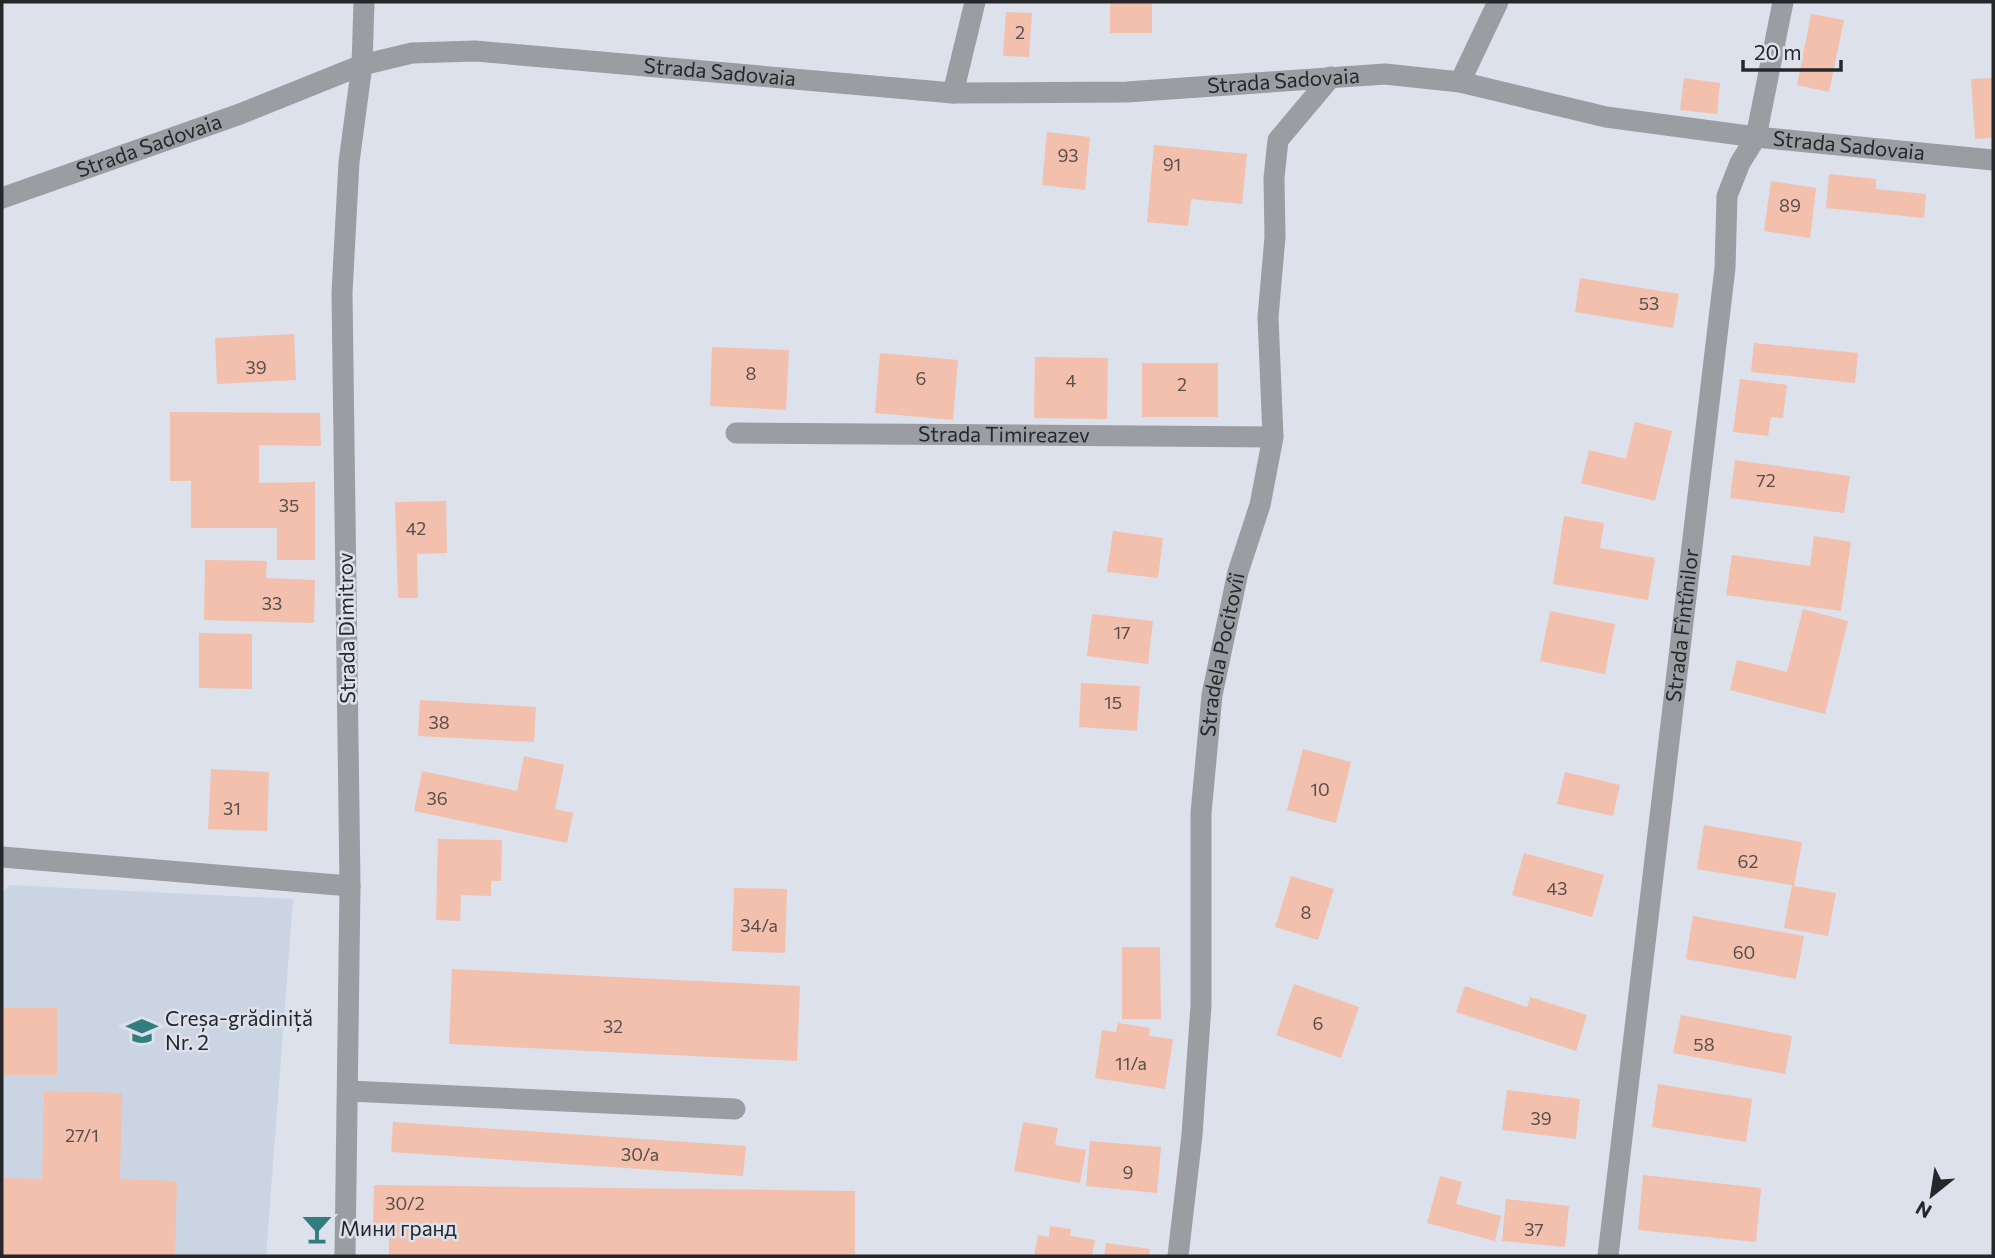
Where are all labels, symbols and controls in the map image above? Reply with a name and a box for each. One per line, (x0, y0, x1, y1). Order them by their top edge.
house number: 2 (1015, 21, 1025, 43)
scale bar (1743, 28, 1841, 72)
text: 20 m (1754, 39, 1802, 64)
street label: Strada Sadovaia (643, 52, 797, 90)
street label: Strada Sadovaia (1206, 62, 1360, 97)
street label: Strada Sadovaia (72, 107, 225, 182)
street label: Strada Sadovaia (1772, 125, 1926, 164)
house number: 93 (1057, 144, 1079, 166)
house number: 91 (1163, 153, 1181, 175)
house number: 89 (1779, 194, 1801, 216)
house number: 53 (1639, 292, 1659, 314)
house number: 39 (245, 356, 267, 378)
house number: 8 (746, 362, 757, 384)
house number: 6 (916, 367, 926, 389)
house number: 4 (1066, 369, 1077, 391)
house number: 2 (1177, 373, 1187, 395)
street label: Strada Timireazev (918, 420, 1090, 447)
house number: 72 (1756, 469, 1776, 491)
house number: 35 (279, 494, 299, 516)
house number: 42 (406, 517, 426, 539)
street label: Strada Fîntînilor (1660, 547, 1703, 703)
street label: Strada Dimitrov (332, 552, 359, 704)
street label: Stradela Pocitovîi (1194, 570, 1249, 738)
house number: 33 (262, 592, 282, 614)
house number: 17 (1113, 621, 1131, 643)
house number: 15 (1104, 691, 1122, 713)
house number: 38 (428, 711, 450, 733)
house number: 10 (1310, 778, 1330, 800)
house number: 36 (426, 787, 448, 809)
house number: 31 (223, 797, 241, 819)
house number: 62 (1738, 850, 1758, 872)
house number: 43 (1546, 877, 1568, 899)
house number: 8 (1301, 901, 1312, 923)
house number: 34/a (740, 914, 778, 936)
house number: 60 (1733, 941, 1755, 963)
place label: Creșa-grădiniță Nr. 2 (165, 1005, 313, 1054)
house number: 6 (1313, 1012, 1323, 1034)
school or university icon: Creșa-grădiniță Nr. 2 (125, 1014, 159, 1048)
house number: 32 (603, 1015, 623, 1037)
house number: 58 (1693, 1033, 1715, 1055)
house number: 11/a (1115, 1052, 1147, 1074)
house number: 39 (1530, 1107, 1552, 1129)
house number: 27/1 (65, 1124, 99, 1146)
house number: 30/a (621, 1143, 659, 1165)
north arrow (1897, 1160, 1967, 1230)
house number: 9 (1123, 1161, 1133, 1183)
house number: 30/2 (385, 1192, 425, 1214)
text: N (1911, 1197, 1935, 1224)
bar icon: Мини гранд (300, 1212, 334, 1246)
place label: Мини гранд (340, 1215, 457, 1240)
house number: 37 (1524, 1218, 1544, 1240)

